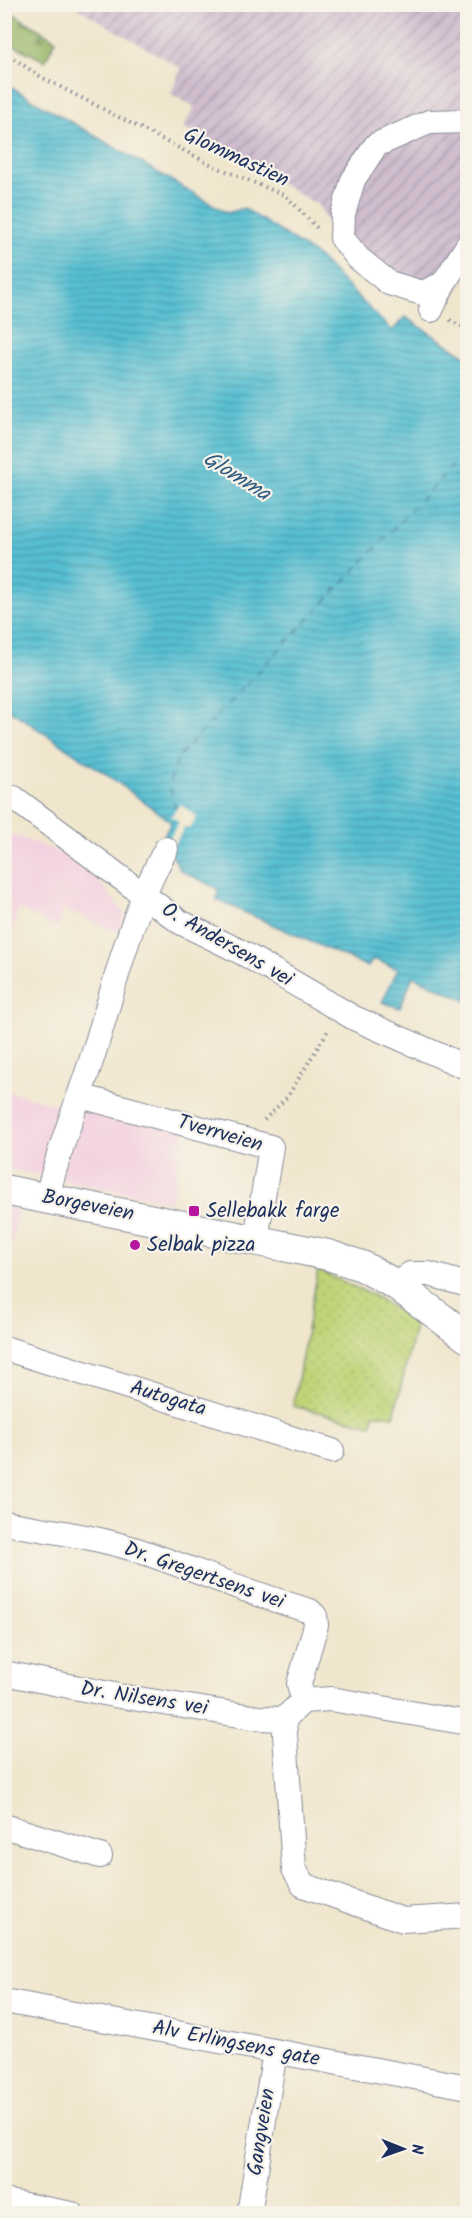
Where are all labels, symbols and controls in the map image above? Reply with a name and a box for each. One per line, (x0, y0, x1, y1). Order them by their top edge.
street label: Glommastien (178, 119, 294, 197)
water label: Glomma (195, 443, 278, 512)
street label: O. Andersens vei (155, 894, 300, 997)
street label: Tverrveien (173, 1106, 267, 1162)
street label: Borgeveien (39, 1181, 137, 1231)
place label: Sellebakk farge (206, 1195, 340, 1228)
marker: Sellebakk farge (187, 1204, 201, 1218)
place label: Selbak pizza (147, 1229, 255, 1262)
marker: Selbak pizza (128, 1238, 142, 1252)
street label: Autogata (126, 1372, 210, 1426)
street label: Dr. Gregertsens vei (119, 1533, 290, 1619)
street label: Dr. Nilsens vei (78, 1673, 211, 1726)
street label: Alv Erlingsens gate (149, 2012, 323, 2077)
street label: Gangveien (239, 2086, 285, 2178)
north arrow (373, 2119, 433, 2179)
text: N (404, 2144, 429, 2155)

